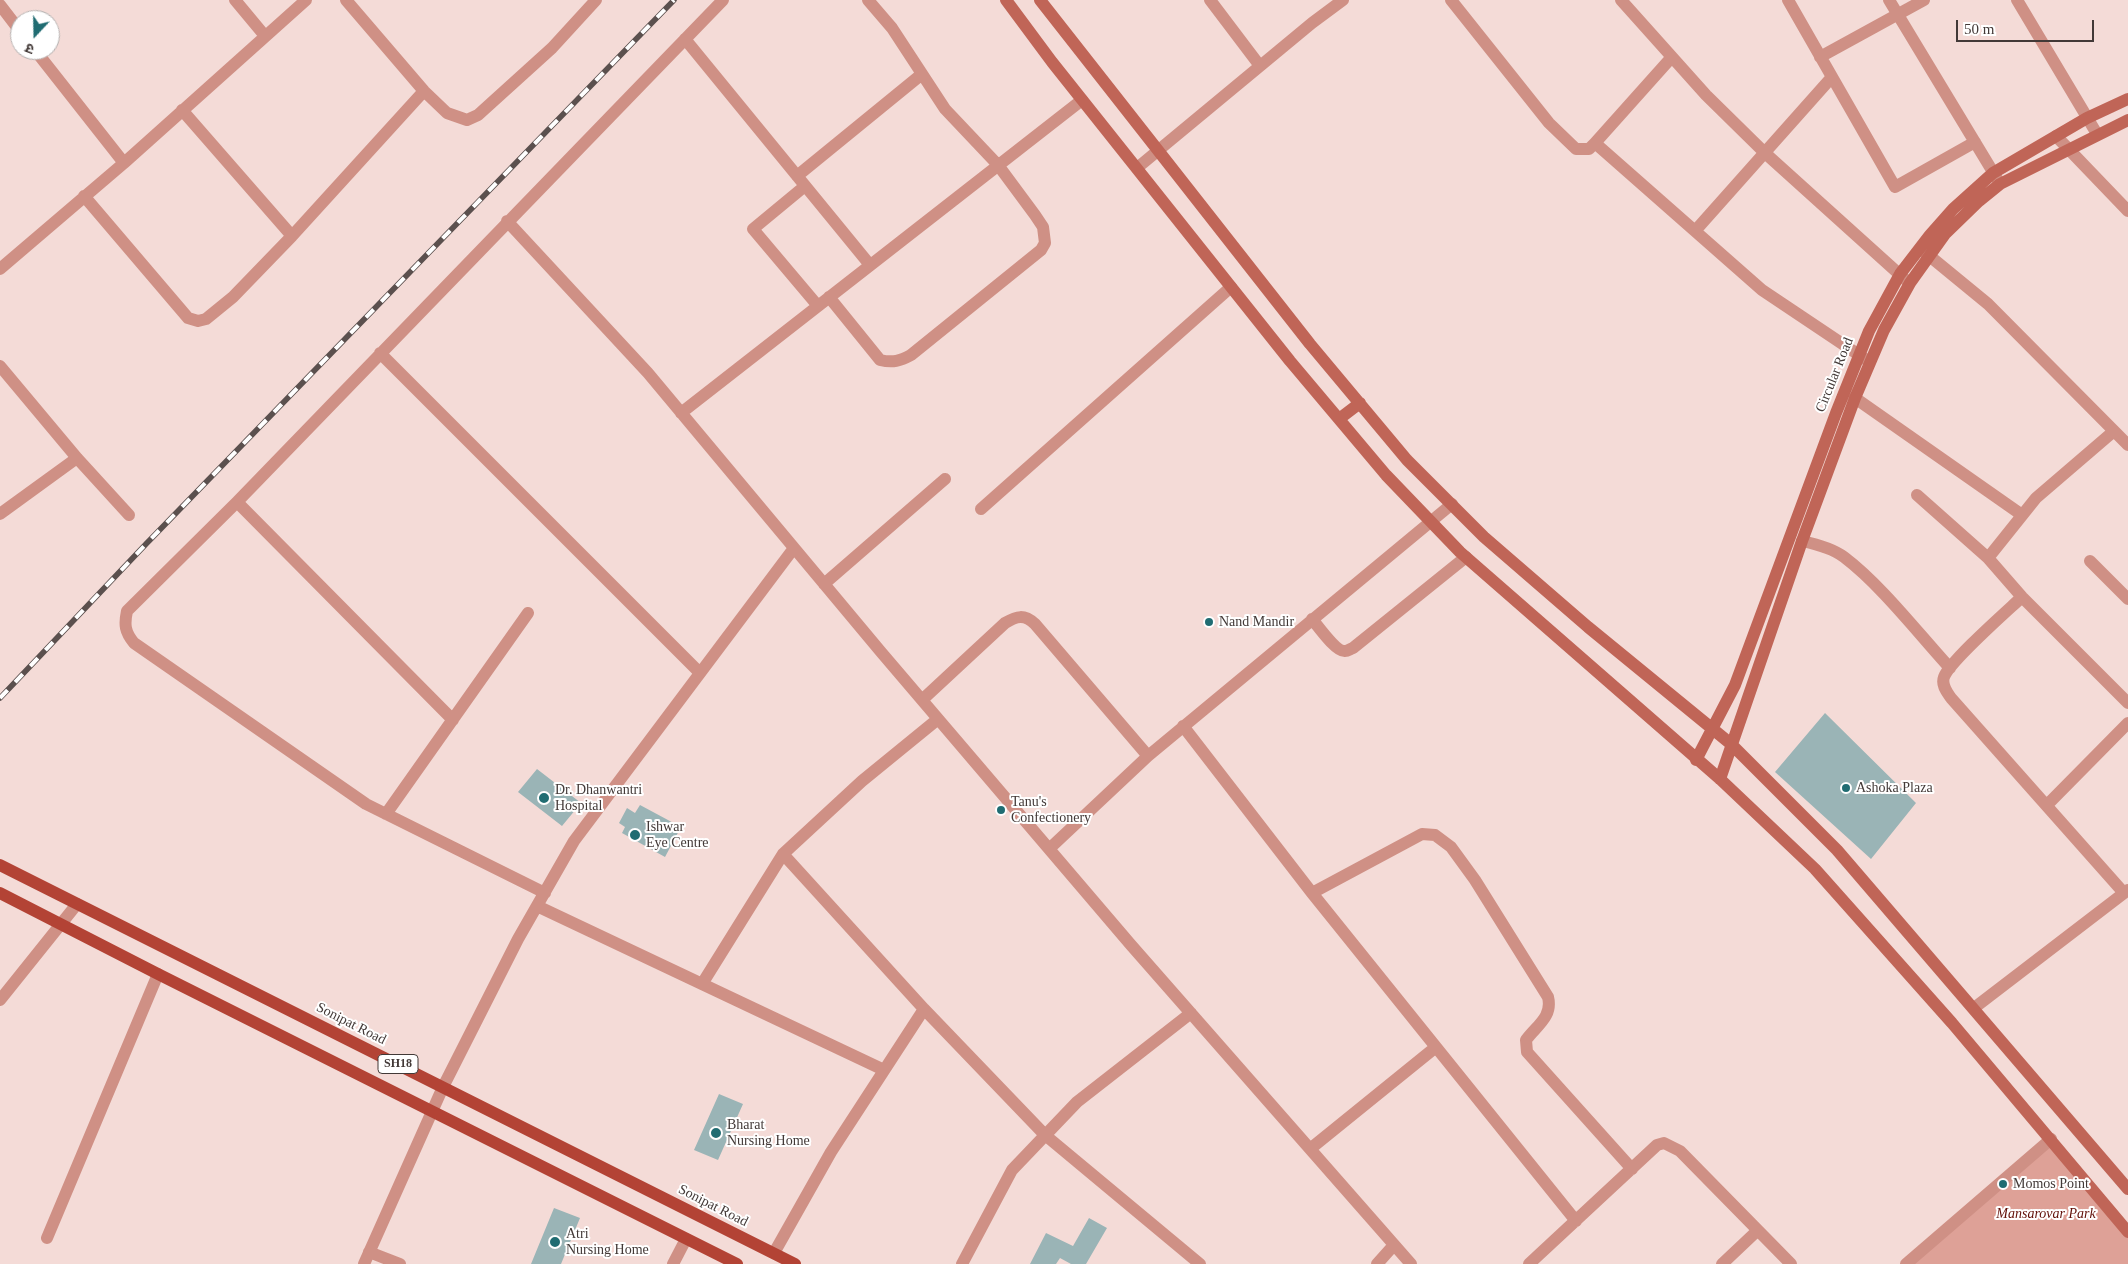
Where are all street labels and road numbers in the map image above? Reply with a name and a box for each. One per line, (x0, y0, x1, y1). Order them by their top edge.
street label: Circular Road (1812, 335, 1858, 415)
street label: Sonipat Road (313, 999, 389, 1049)
road number: SH18 (378, 1054, 418, 1074)
street label: Sonipat Road (675, 1181, 751, 1231)

